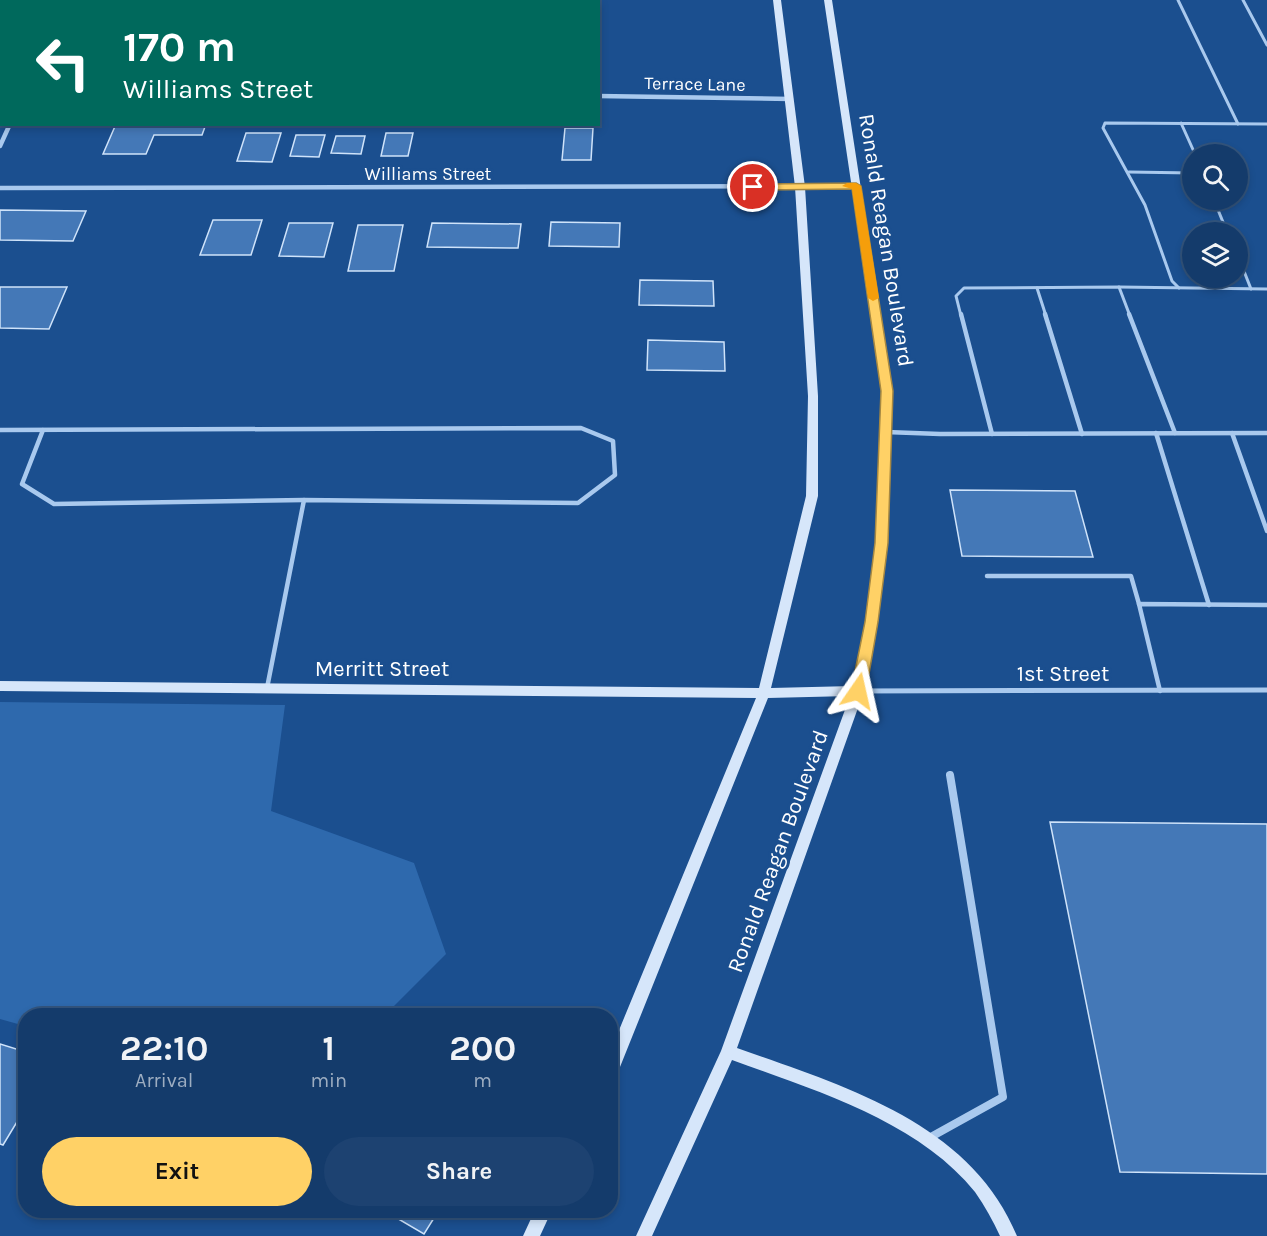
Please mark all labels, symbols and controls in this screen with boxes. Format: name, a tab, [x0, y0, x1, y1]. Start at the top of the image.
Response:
text: 170 m	[123, 22, 236, 72]
icon: left	[24, 24, 102, 102]
street label: Terrace Lane	[644, 72, 746, 96]
text: Williams Street	[123, 73, 313, 105]
street label: Ronald Reagan Boulevard	[853, 112, 919, 369]
map controls	[1182, 144, 1248, 288]
button: search	[1182, 144, 1248, 210]
pin	[727, 161, 778, 212]
street label: Williams Street	[365, 163, 492, 185]
icon: arrive	[736, 170, 769, 203]
button: layers	[1182, 222, 1248, 288]
street label: Merritt Street	[315, 656, 449, 682]
position arrow	[826, 659, 890, 723]
street label: 1st Street	[1017, 661, 1109, 687]
street label: Ronald Reagan Boulevard	[722, 727, 834, 976]
text: 22:10	[120, 1027, 209, 1069]
text: 1	[322, 1027, 335, 1069]
text: 200	[449, 1027, 516, 1069]
text: Arrival	[135, 1069, 193, 1092]
text: min	[310, 1069, 347, 1092]
text: m	[473, 1069, 492, 1092]
button: Exit	[42, 1137, 312, 1206]
button: Share	[324, 1137, 594, 1206]

